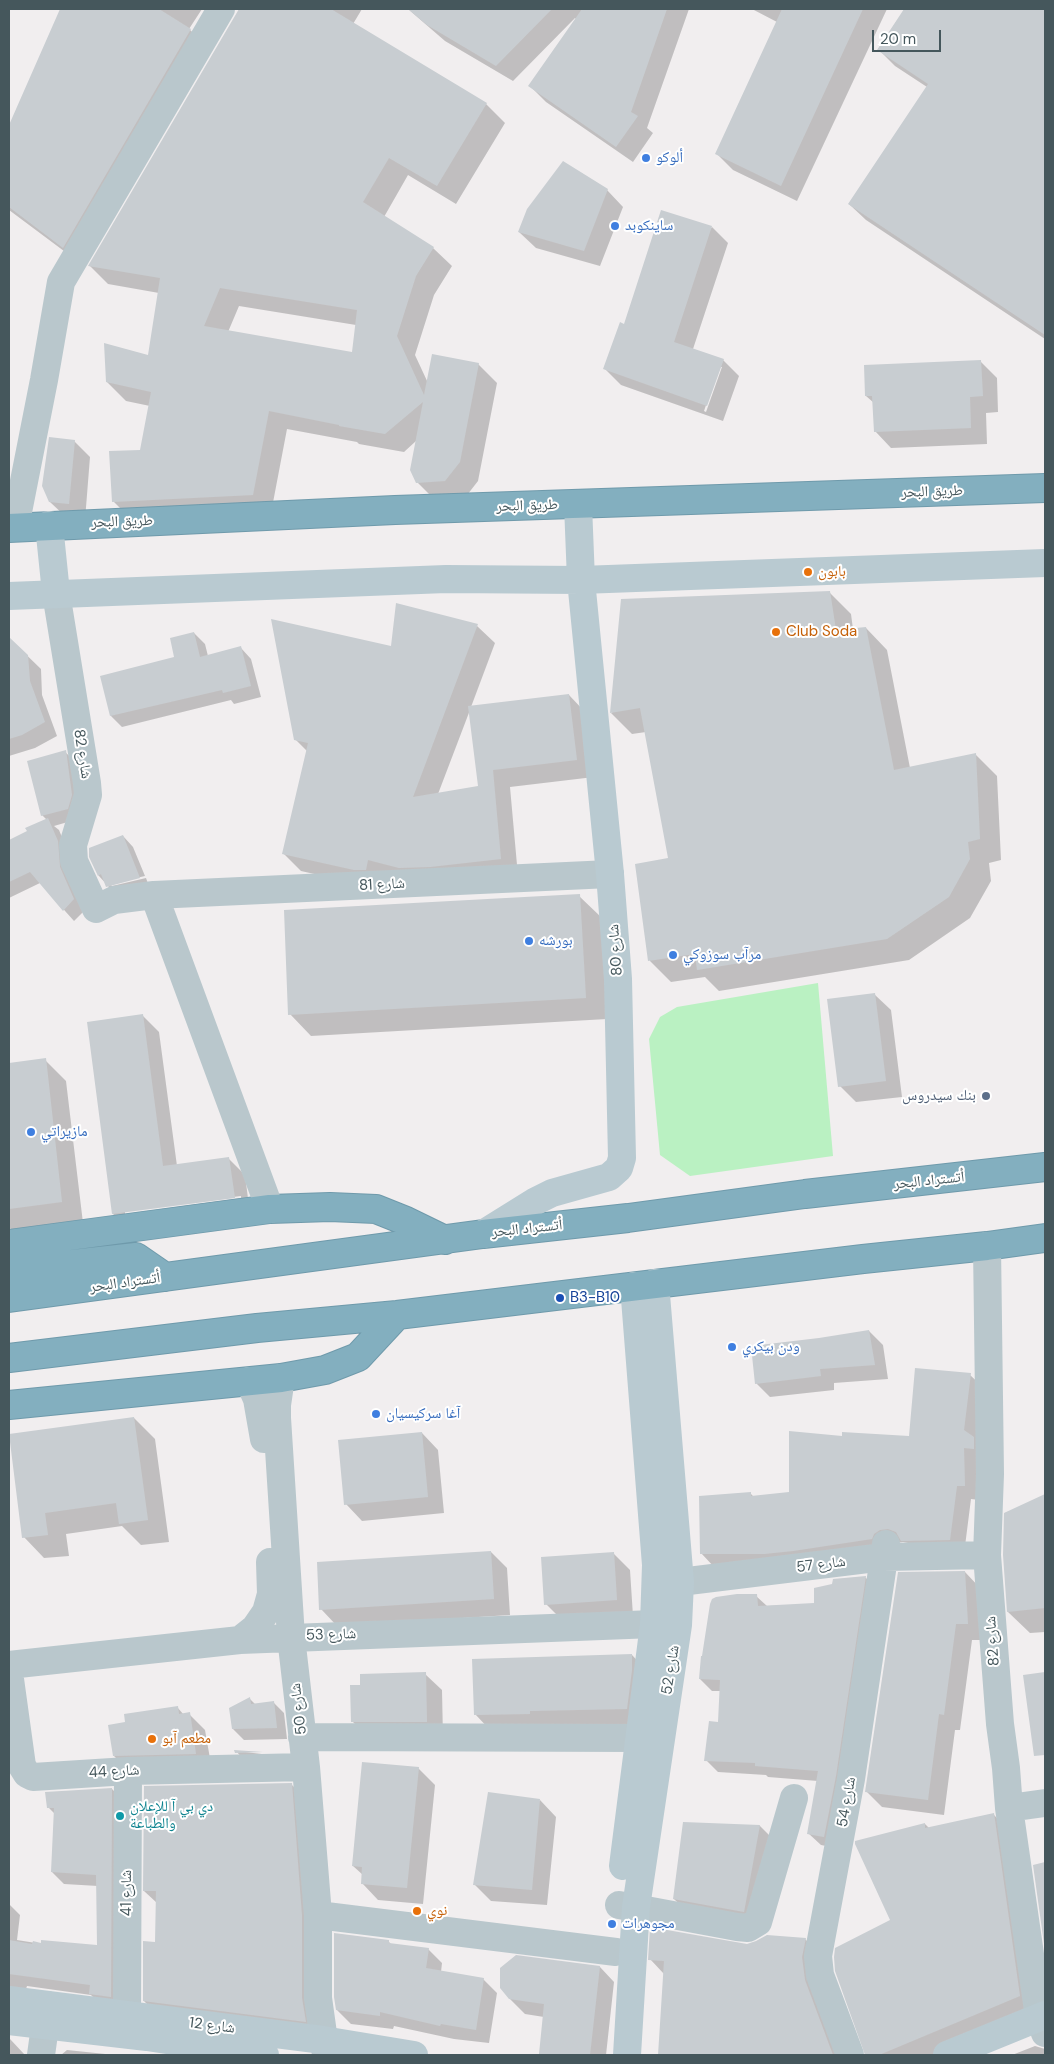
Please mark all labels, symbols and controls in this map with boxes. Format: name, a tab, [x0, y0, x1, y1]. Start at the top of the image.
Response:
scale bar	[874, 20, 943, 52]
text: 20 m	[880, 29, 916, 49]
place label: ألوكو	[656, 149, 683, 167]
marker: ألوكو	[640, 152, 652, 164]
place label: ساينكوبد	[625, 217, 673, 235]
marker: ساينكوبد	[609, 220, 621, 232]
street label: طريق البحر	[901, 482, 963, 502]
street label: طريق البحر	[496, 496, 558, 516]
street label: طريق البحر	[91, 512, 153, 532]
place label: بابون	[818, 563, 846, 581]
marker: بابون	[802, 566, 814, 578]
place label: Club Soda	[786, 623, 857, 641]
marker: Club Soda	[770, 626, 782, 638]
street label: شارع 82	[69, 728, 95, 780]
street label: شارع 81	[359, 875, 405, 895]
street label: شارع 80	[605, 923, 627, 977]
place label: بورشه	[539, 932, 573, 950]
marker: بورشه	[523, 935, 535, 947]
place label: مرآب سوزوكي	[683, 946, 761, 964]
marker: مرآب سوزوكي	[667, 949, 679, 961]
place label: بنك سيدروس	[902, 1087, 976, 1105]
marker: بنك سيدروس	[980, 1090, 992, 1102]
place label: مازيراتي	[41, 1123, 88, 1141]
marker: مازيراتي	[25, 1126, 37, 1138]
street label: أتستراد البحر	[893, 1168, 965, 1194]
street label: أتستراد البحر	[491, 1216, 563, 1242]
street label: أتستراد البحر	[89, 1269, 161, 1297]
place label: B3-B10	[570, 1289, 620, 1307]
marker: B3-B10	[554, 1292, 566, 1304]
place label: ودن بيكري	[742, 1338, 800, 1356]
marker: ودن بيكري	[726, 1341, 738, 1353]
place label: آغا سركيسيان	[386, 1405, 460, 1423]
marker: آغا سركيسيان	[370, 1408, 382, 1420]
street label: شارع 57	[795, 1553, 847, 1577]
street label: شارع 82	[982, 1615, 1004, 1667]
street label: شارع 53	[305, 1625, 357, 1645]
street label: شارع 52	[658, 1644, 684, 1696]
street label: شارع 50	[287, 1682, 311, 1736]
place label: مطعم آبو	[162, 1730, 211, 1748]
marker: مطعم آبو	[146, 1733, 158, 1745]
street label: شارع 44	[88, 1762, 140, 1782]
street label: شارع 54	[834, 1775, 860, 1829]
place label: دي بي آ للإعلان والطباعة	[130, 1798, 213, 1833]
marker: دي بي آ للإعلان والطباعة	[114, 1810, 126, 1822]
street label: شارع 41	[118, 1870, 136, 1916]
place label: نوي	[427, 1902, 447, 1920]
marker: نوي	[411, 1905, 423, 1917]
place label: مجوهرات	[622, 1915, 675, 1933]
marker: مجوهرات	[606, 1918, 618, 1930]
street label: شارع 12	[188, 2014, 236, 2038]

